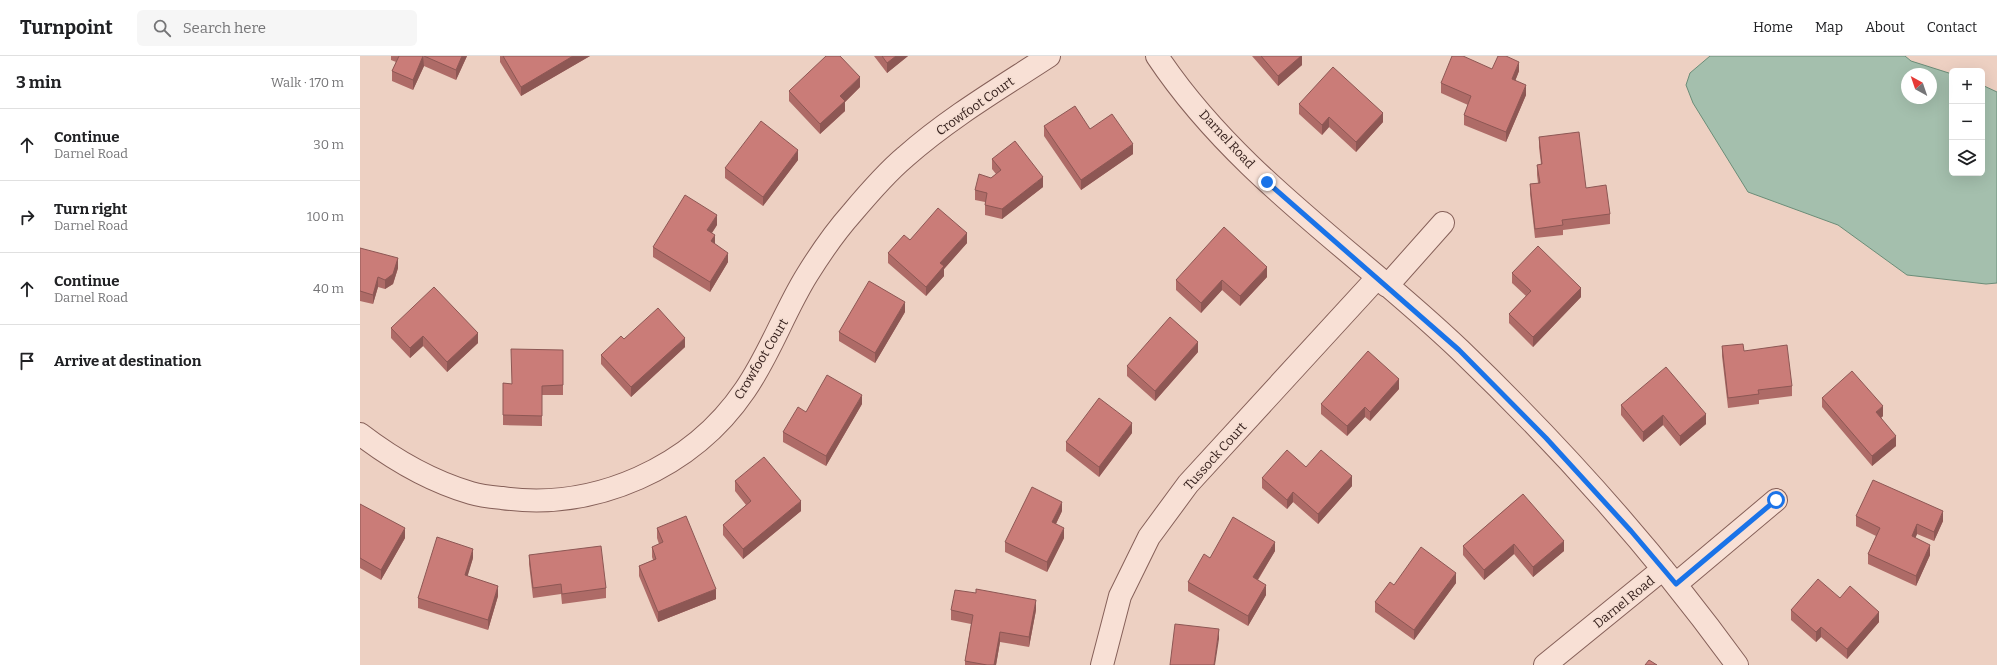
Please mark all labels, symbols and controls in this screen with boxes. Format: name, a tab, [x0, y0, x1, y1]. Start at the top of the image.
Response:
search box	[137, 10, 417, 46]
text: Turnpoint	[20, 16, 113, 39]
icon: search	[151, 17, 173, 39]
text: Search here	[183, 19, 266, 37]
text: Home	[1753, 19, 1793, 36]
text: Map	[1815, 19, 1843, 36]
text: About	[1865, 19, 1905, 36]
text: Contact	[1927, 19, 1977, 36]
north arrow	[1901, 68, 1937, 104]
map controls	[1949, 68, 1985, 176]
button: +	[1949, 68, 1985, 104]
text: 3 min	[16, 72, 61, 93]
street label: Crowfoot Court	[933, 73, 1017, 138]
text: Walk · 170 m	[271, 75, 344, 90]
button: −	[1949, 104, 1985, 140]
street label: Darnel Road	[1196, 107, 1258, 171]
text: Continue	[54, 128, 120, 146]
icon: ahead	[16, 134, 38, 156]
text: 30 m	[313, 137, 344, 152]
button: layers	[1949, 140, 1985, 176]
text: Darnel Road	[54, 146, 128, 161]
route end	[1258, 173, 1276, 191]
text: Turn right	[54, 200, 127, 218]
icon: right	[16, 206, 38, 228]
text: 100 m	[307, 209, 344, 224]
text: Darnel Road	[54, 218, 128, 233]
text: Continue	[54, 272, 120, 290]
icon: ahead	[16, 278, 38, 300]
text: 40 m	[313, 281, 344, 296]
text: Darnel Road	[54, 290, 128, 305]
street label: Crowfoot Court	[731, 316, 791, 402]
icon: arrive	[16, 350, 38, 372]
text: Arrive at destination	[54, 352, 201, 370]
street label: Tussock Court	[1181, 419, 1249, 493]
route start	[1767, 491, 1785, 509]
street label: Darnel Road	[1591, 573, 1658, 631]

